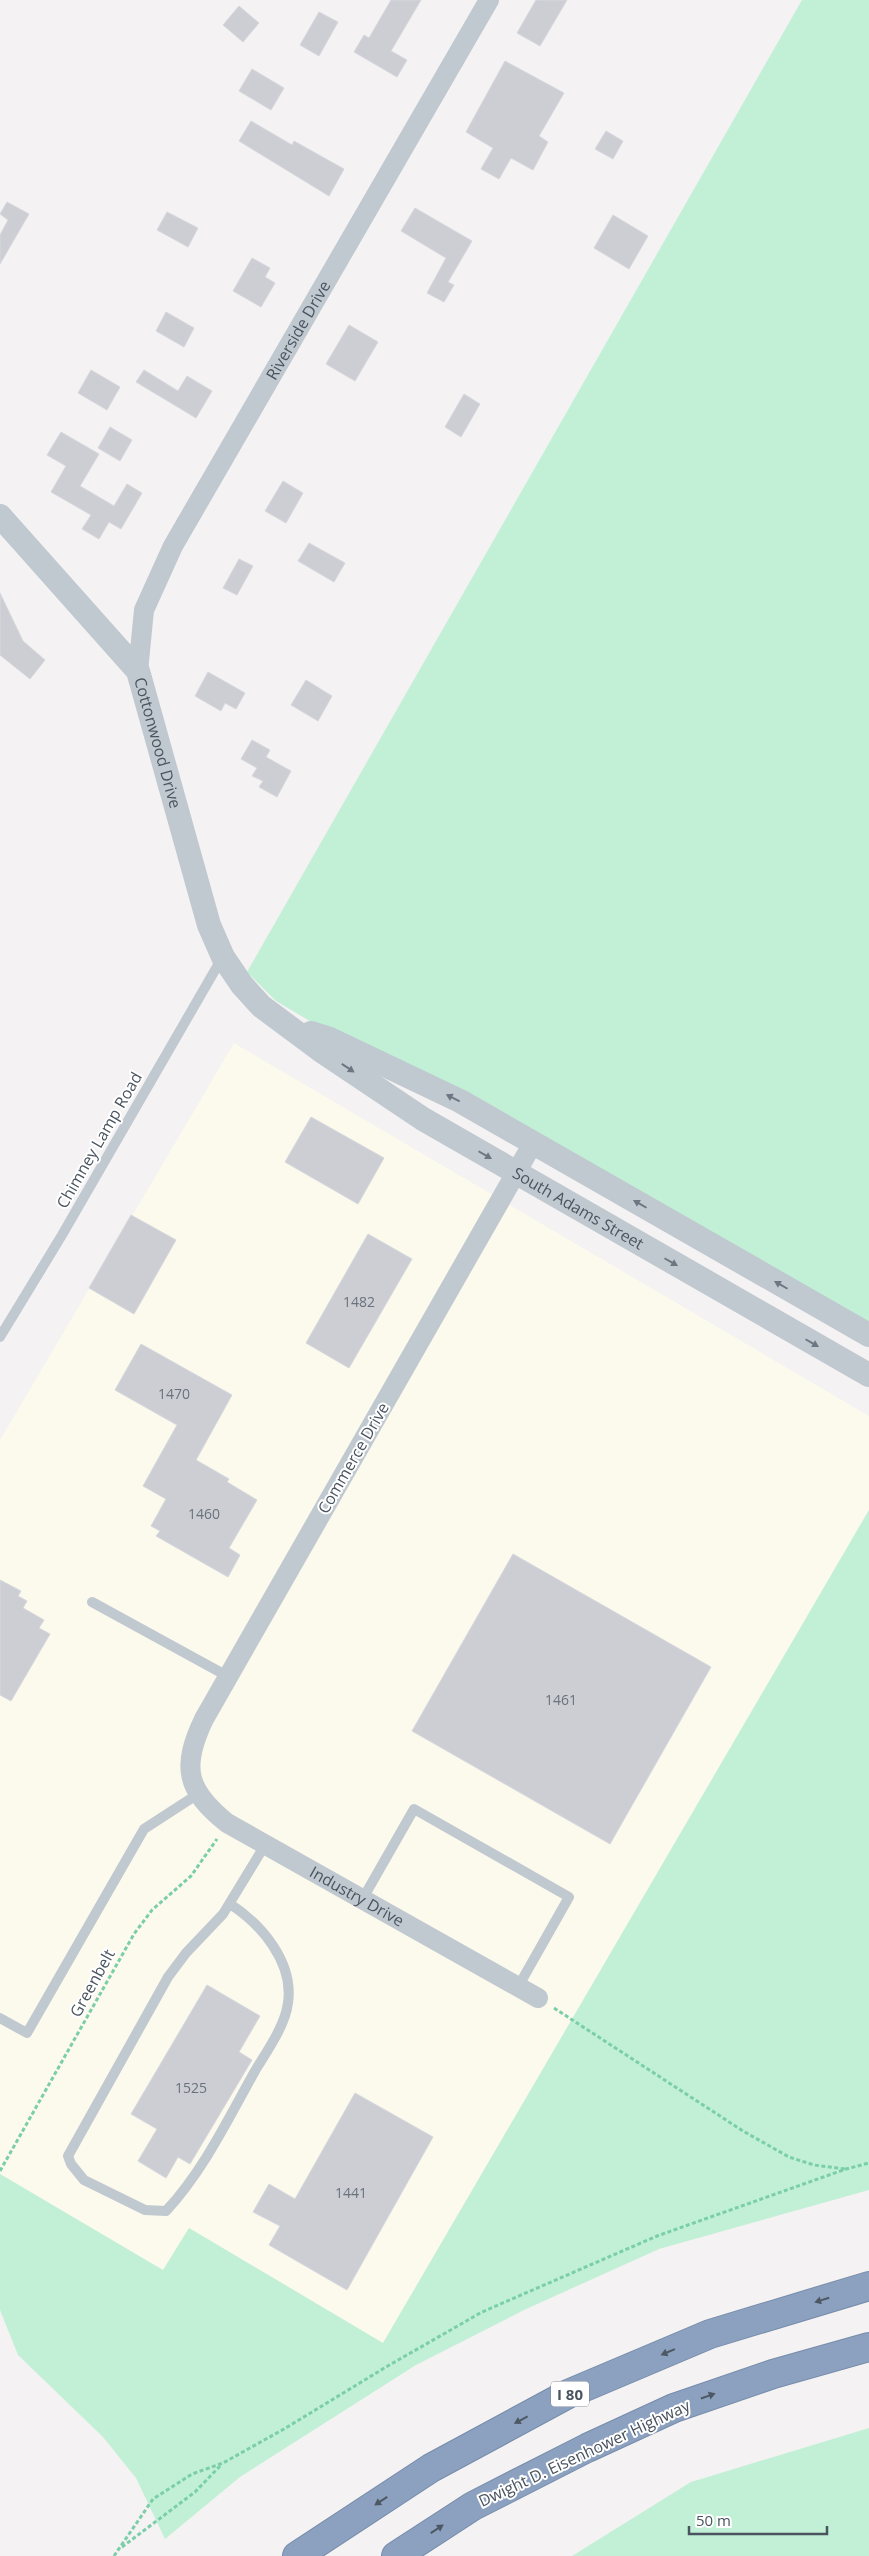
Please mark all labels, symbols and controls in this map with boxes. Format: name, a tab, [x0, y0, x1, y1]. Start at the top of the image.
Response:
street label: Riverside Drive	[261, 276, 335, 384]
street label: Cottonwood Drive	[129, 675, 187, 811]
one-way arrow	[341, 1064, 354, 1073]
street label: Chimney Lamp Road	[51, 1068, 147, 1212]
one-way arrow	[446, 1094, 460, 1102]
one-way arrow	[478, 1151, 491, 1160]
street label: South Adams Street	[509, 1162, 648, 1255]
one-way arrow	[633, 1200, 647, 1208]
one-way arrow	[665, 1258, 678, 1267]
one-way arrow	[775, 1280, 788, 1289]
house number: 1482	[343, 1292, 375, 1311]
one-way arrow	[805, 1339, 820, 1347]
house number: 1470	[158, 1384, 190, 1403]
street label: Commerce Drive	[312, 1398, 394, 1518]
house number: 1460	[188, 1504, 220, 1523]
house number: 1461	[545, 1690, 577, 1709]
street label: Industry Drive	[306, 1861, 408, 1932]
street label: Greenbelt	[64, 1945, 120, 2021]
house number: 1525	[175, 2078, 207, 2097]
house number: 1441	[335, 2183, 367, 2202]
one-way arrow	[815, 2297, 830, 2305]
one-way arrow	[661, 2349, 676, 2356]
road number: I 80	[551, 2382, 589, 2406]
one-way arrow	[701, 2392, 716, 2400]
street label: Dwight D. Eisenhower Highway	[475, 2394, 694, 2512]
one-way arrow	[514, 2416, 528, 2424]
one-way arrow	[374, 2497, 387, 2506]
scale bar	[689, 2504, 826, 2536]
text: 50 m	[696, 2510, 731, 2530]
one-way arrow	[431, 2525, 444, 2534]

